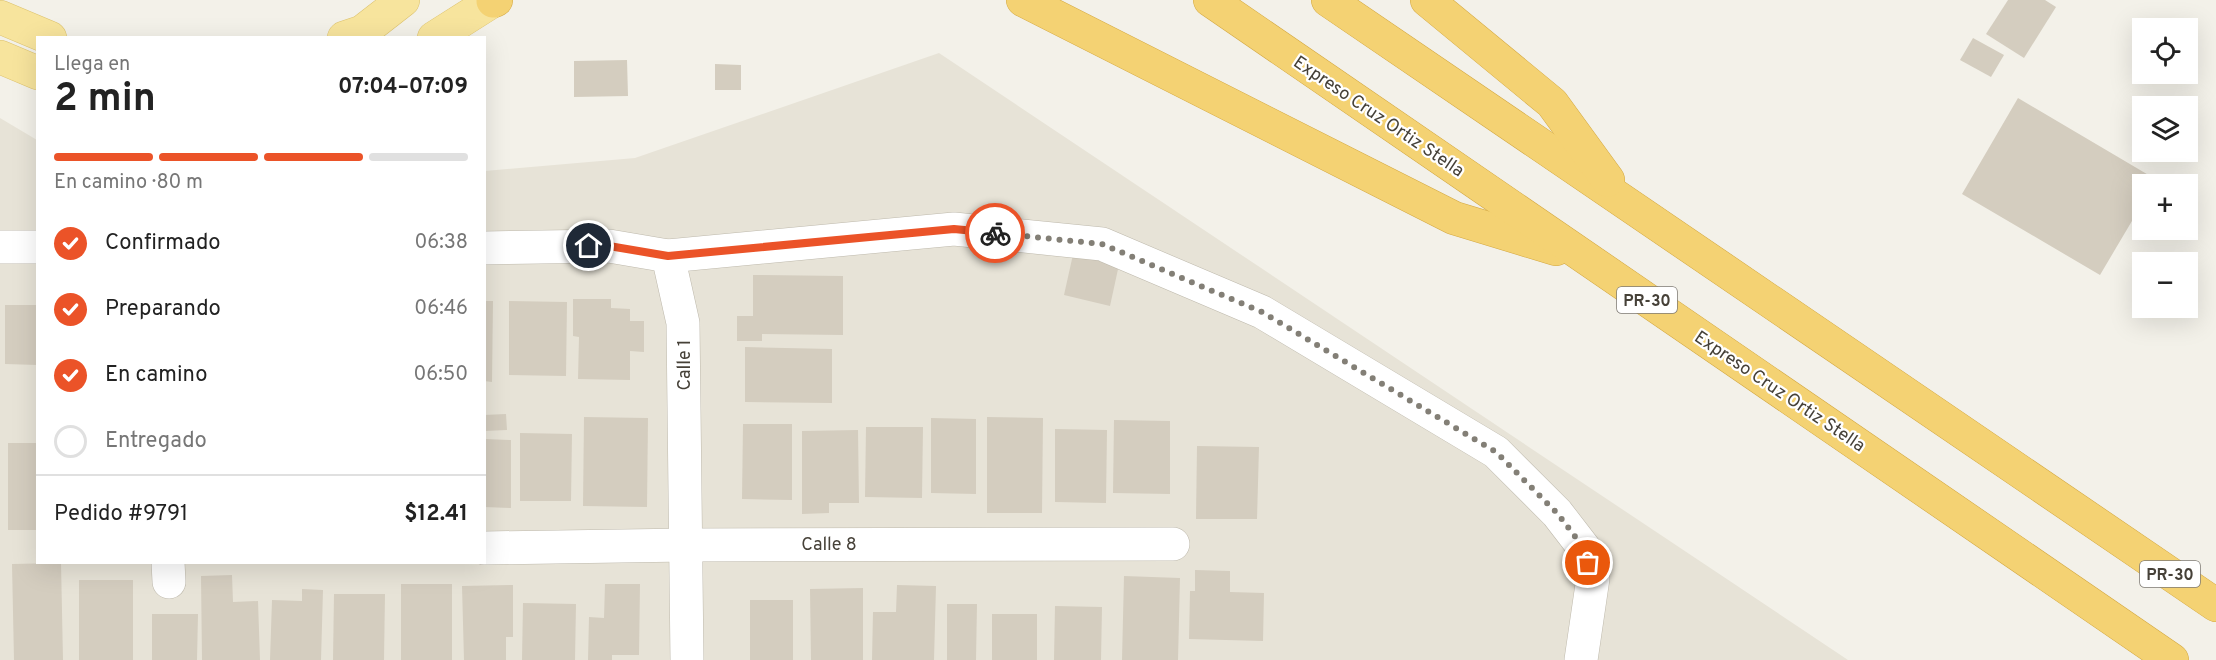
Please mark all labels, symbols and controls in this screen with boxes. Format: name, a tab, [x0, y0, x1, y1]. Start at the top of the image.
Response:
map controls	[2132, 18, 2198, 318]
button: locate	[2132, 18, 2198, 84]
street label: Expreso Cruz Ortiz Stella	[1288, 51, 1468, 183]
text: Llega en	[54, 52, 130, 78]
text: 07:04–07:09	[338, 74, 468, 101]
text: 2 min	[54, 76, 156, 125]
button: layers	[2132, 96, 2198, 162]
text: En camino · 80 m	[54, 170, 203, 196]
button: +	[2132, 174, 2198, 240]
courier	[965, 203, 1025, 263]
icon: bike	[979, 217, 1012, 250]
pin	[563, 220, 614, 271]
icon: check	[54, 227, 87, 260]
icon: home	[572, 229, 605, 262]
text: Confirmado	[105, 230, 221, 257]
text: 06:38	[414, 230, 468, 256]
button: −	[2132, 252, 2198, 318]
road number: PR-30	[1617, 287, 1677, 313]
icon: check	[54, 293, 87, 326]
text: Preparando	[105, 296, 221, 323]
text: 06:46	[414, 296, 468, 322]
street label: Expreso Cruz Ortiz Stella	[1689, 326, 1869, 458]
street label: Calle 1	[674, 339, 697, 391]
icon: check	[54, 359, 87, 392]
text: En camino	[105, 362, 207, 389]
text: 06:50	[414, 362, 468, 388]
text: Entregado	[105, 428, 207, 455]
text: Pedido #9791	[54, 501, 188, 528]
text: $12.41	[404, 501, 468, 528]
street label: Calle 8	[801, 534, 857, 557]
pin	[1562, 537, 1613, 588]
icon: bag	[1571, 546, 1604, 579]
road number: PR-30	[2140, 561, 2200, 587]

